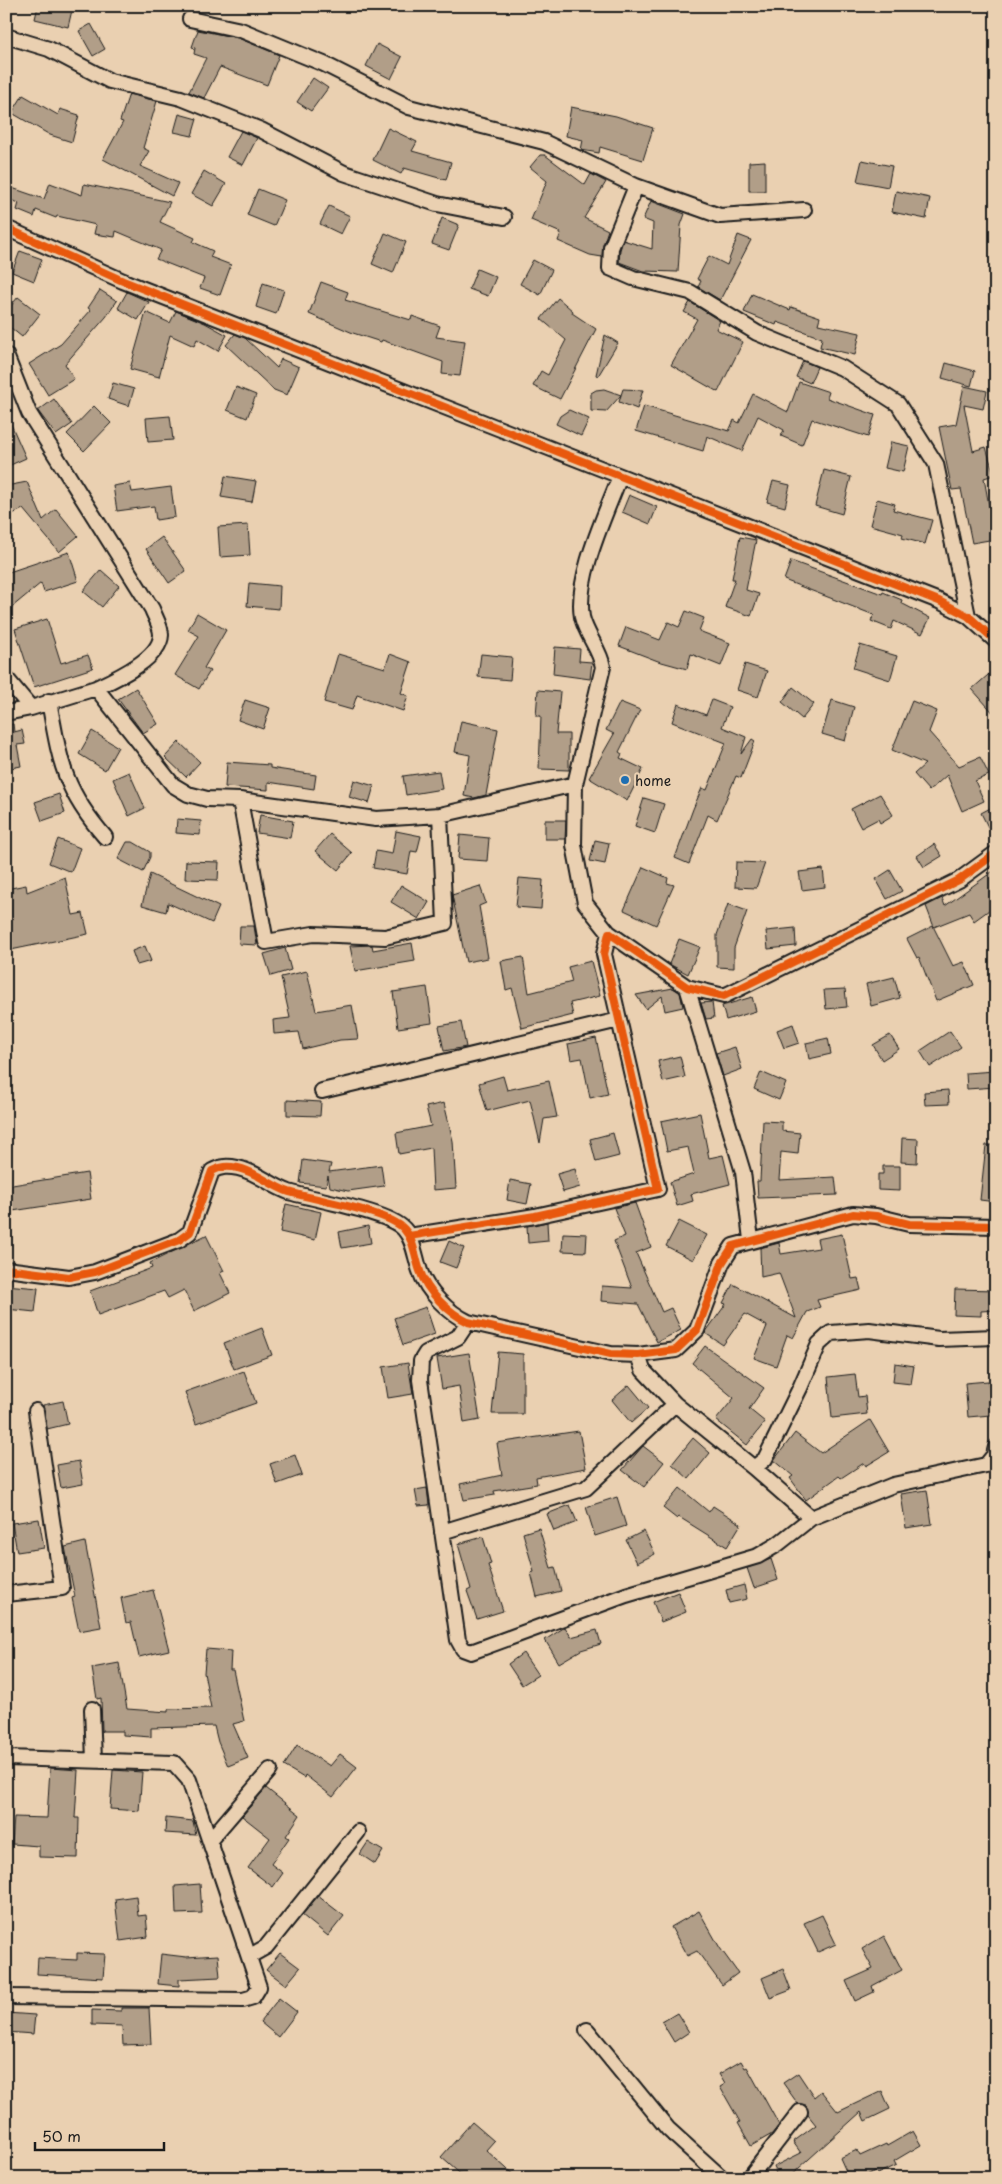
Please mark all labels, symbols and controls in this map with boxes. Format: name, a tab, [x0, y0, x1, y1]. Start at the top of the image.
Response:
place label: home	[635, 770, 671, 791]
marker: home	[619, 774, 631, 786]
scale bar	[35, 2119, 164, 2151]
text: 50 m	[42, 2124, 81, 2147]

